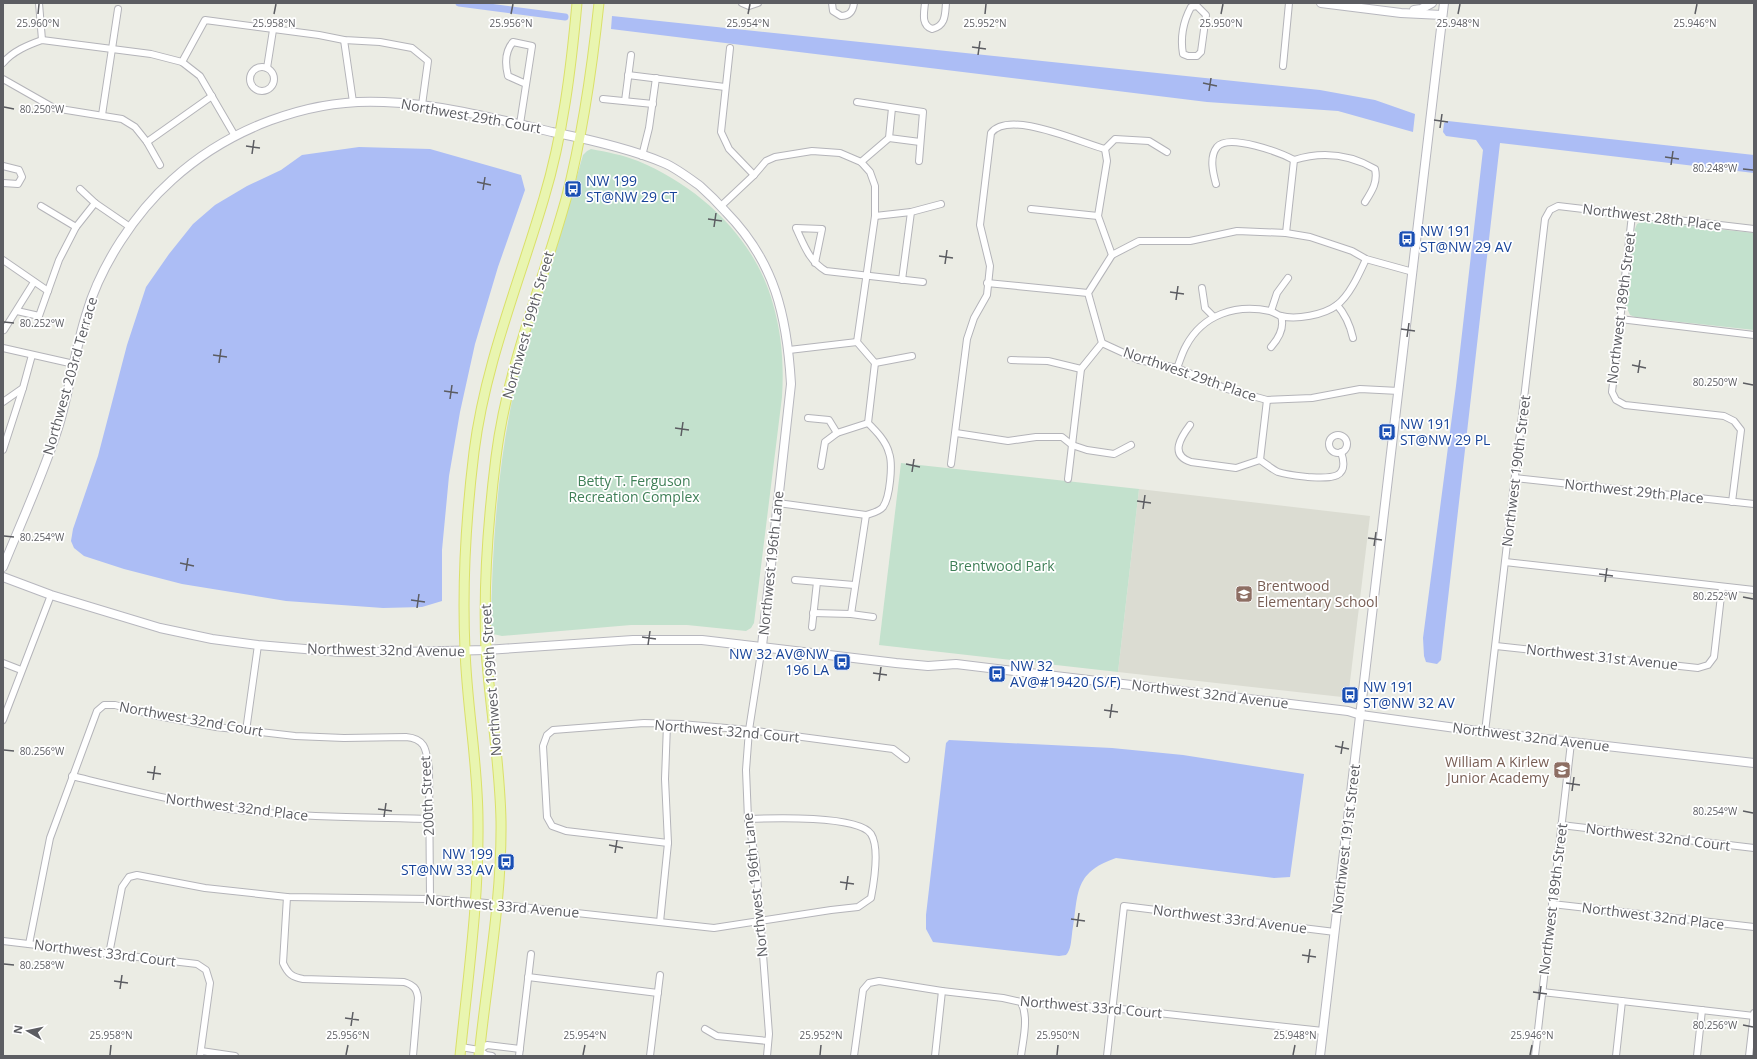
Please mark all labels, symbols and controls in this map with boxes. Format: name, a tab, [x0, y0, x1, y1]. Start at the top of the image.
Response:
text: 25.960°N	[16, 16, 60, 30]
text: 25.958°N	[252, 16, 296, 30]
text: 25.956°N	[489, 16, 533, 30]
text: 25.954°N	[726, 16, 770, 30]
text: 25.952°N	[963, 16, 1007, 30]
text: 25.950°N	[1199, 16, 1243, 30]
text: 25.948°N	[1436, 16, 1480, 30]
text: 25.946°N	[1673, 16, 1717, 30]
street label: Northwest 29th Court	[400, 94, 543, 137]
text: 80.250°W	[20, 102, 65, 116]
text: 80.248°W	[1693, 161, 1738, 175]
place label: NW 199 ST@NW 29 CT	[586, 171, 678, 206]
bus stop icon: NW 199 ST@NW 29 CT	[563, 179, 583, 199]
street label: Northwest 28th Place	[1582, 199, 1723, 234]
place label: NW 191 ST@NW 29 AV	[1420, 221, 1513, 256]
bus stop icon: NW 191 ST@NW 29 AV	[1397, 229, 1417, 249]
street label: Northwest 189th Street	[1602, 231, 1639, 385]
street label: Northwest 199th Street	[497, 249, 558, 401]
street label: Northwest 203rd Terrace	[38, 294, 101, 457]
text: 80.252°W	[20, 316, 65, 330]
street label: Northwest 29th Place	[1121, 342, 1259, 405]
text: 80.250°W	[1693, 375, 1738, 389]
street label: Northwest 190th Street	[1497, 394, 1534, 548]
place label: NW 191 ST@NW 29 PL	[1400, 414, 1490, 449]
bus stop icon: NW 191 ST@NW 29 PL	[1377, 422, 1397, 442]
park label: Betty T. Ferguson Recreation Complex	[568, 471, 700, 506]
street label: Northwest 29th Place	[1564, 474, 1705, 507]
street label: Northwest 196th Lane	[753, 490, 788, 636]
text: 80.254°W	[20, 530, 65, 544]
park label: Brentwood Park	[949, 556, 1055, 575]
place label: Brentwood Elementary School	[1257, 576, 1378, 611]
school or university icon: Brentwood Elementary School	[1234, 584, 1254, 604]
text: 80.252°W	[1693, 589, 1738, 603]
street label: Northwest 199th Street	[476, 603, 505, 757]
street label: Northwest 32nd Avenue	[307, 639, 465, 660]
street label: Northwest 31st Avenue	[1525, 639, 1679, 674]
place label: NW 32 AV@NW 196 LA	[729, 644, 829, 679]
bus stop icon: NW 32 AV@NW 196 LA	[832, 652, 852, 672]
place label: NW 32 AV@#19420 (S/F)	[1010, 656, 1121, 691]
bus stop icon: NW 32 AV@#19420 (S/F)	[987, 664, 1007, 684]
street label: Northwest 32nd Avenue	[1131, 674, 1290, 713]
place label: NW 191 ST@NW 32 AV	[1363, 677, 1456, 712]
bus stop icon: NW 191 ST@NW 32 AV	[1340, 685, 1360, 705]
street label: Northwest 32nd Court	[118, 697, 264, 741]
street label: Northwest 32nd Court	[654, 715, 800, 746]
street label: Northwest 32nd Avenue	[1452, 717, 1611, 756]
text: 80.256°W	[20, 744, 65, 758]
place label: William A Kirlew Junior Academy	[1445, 752, 1550, 787]
street label: 200th Street	[415, 755, 438, 837]
school or university icon: William A Kirlew Junior Academy	[1552, 760, 1572, 780]
street label: Northwest 191st Street	[1327, 763, 1364, 915]
street label: Northwest 32nd Place	[165, 788, 310, 825]
text: 80.254°W	[1693, 804, 1738, 818]
street label: Northwest 196th Lane	[737, 812, 772, 958]
street label: Northwest 32nd Court	[1585, 818, 1731, 855]
street label: Northwest 189th Street	[1534, 822, 1571, 976]
place label: NW 199 ST@NW 33 AV	[401, 844, 494, 879]
bus stop icon: NW 199 ST@NW 33 AV	[496, 852, 516, 872]
street label: Northwest 33rd Avenue	[424, 889, 580, 922]
street label: Northwest 32nd Place	[1581, 897, 1726, 934]
street label: Northwest 33rd Avenue	[1152, 900, 1308, 937]
street label: Northwest 33rd Court	[33, 934, 177, 971]
text: 80.258°W	[20, 958, 65, 972]
street label: Northwest 33rd Court	[1019, 991, 1163, 1022]
north arrow	[8, 1011, 48, 1051]
text: 80.256°W	[1693, 1018, 1738, 1032]
text: N	[10, 1024, 26, 1035]
text: 25.958°N	[89, 1028, 133, 1042]
text: 25.956°N	[326, 1028, 370, 1042]
text: 25.954°N	[563, 1028, 607, 1042]
text: 25.952°N	[799, 1028, 843, 1042]
text: 25.950°N	[1036, 1028, 1080, 1042]
text: 25.948°N	[1273, 1028, 1317, 1042]
text: 25.946°N	[1510, 1028, 1554, 1042]

